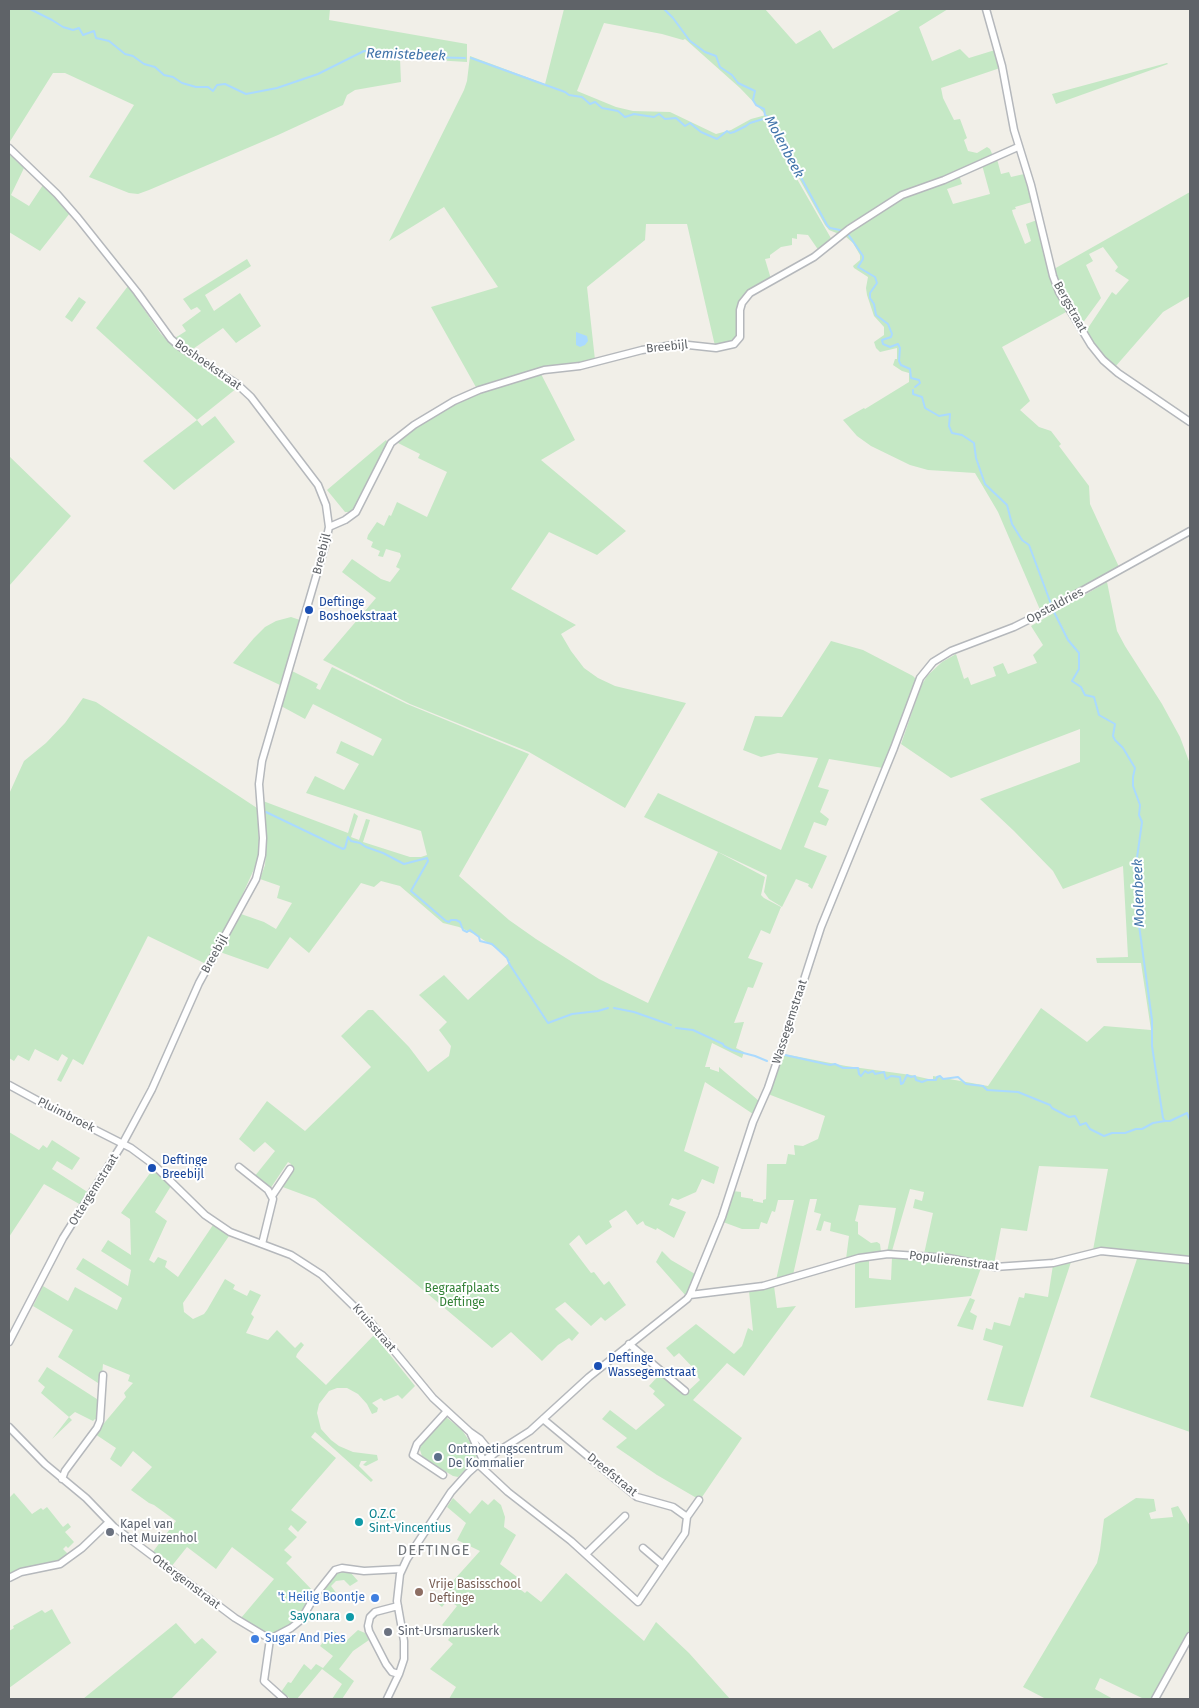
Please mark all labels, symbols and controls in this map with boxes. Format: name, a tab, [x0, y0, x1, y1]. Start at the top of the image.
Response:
water label: Remistebeek	[366, 45, 446, 65]
water label: Molenbeek	[761, 113, 807, 181]
street label: Bergstraat	[1050, 279, 1090, 335]
street label: Boshoekstraat	[172, 337, 244, 393]
street label: Breebijl	[645, 338, 689, 356]
street label: Breebijl	[310, 532, 334, 576]
street label: Opstaldries	[1024, 585, 1086, 627]
place label: Deftinge Boshoekstraat	[319, 596, 397, 624]
marker: Deftinge Boshoekstraat	[303, 604, 315, 616]
water label: Molenbeek	[1129, 859, 1149, 927]
street label: Breebijl	[199, 932, 231, 976]
street label: Wassegemstraat	[770, 978, 810, 1066]
street label: Pluimbroek	[35, 1094, 97, 1136]
street label: Ottergemstraat	[66, 1151, 122, 1229]
place label: Deftinge Breebijl	[162, 1154, 208, 1182]
marker: Deftinge Breebijl	[146, 1162, 158, 1174]
street label: Populierenstraat	[908, 1248, 1000, 1274]
park label: Begraafplaats Deftinge	[425, 1282, 499, 1310]
street label: Kruisstraat	[349, 1301, 399, 1355]
place label: Deftinge Wassegemstraat	[608, 1352, 696, 1380]
marker: Deftinge Wassegemstraat	[592, 1360, 604, 1372]
place label: Ontmoetingscentrum De Kommalier	[448, 1443, 563, 1471]
street label: Dreefstraat	[584, 1450, 640, 1500]
marker: Ontmoetingscentrum De Kommalier	[432, 1451, 444, 1463]
place label: O.Z.C Sint-Vincentius	[369, 1508, 451, 1536]
marker: O.Z.C Sint-Vincentius	[353, 1516, 365, 1528]
place label: Kapel van het Muizenhol	[120, 1518, 197, 1546]
marker: Kapel van het Muizenhol	[104, 1526, 116, 1538]
district label: DEFTINGE	[397, 1542, 471, 1560]
street label: Ottergemstraat	[149, 1552, 223, 1612]
place label: Vrije Basisschool Deftinge	[429, 1578, 521, 1606]
marker: Vrije Basisschool Deftinge	[413, 1586, 425, 1598]
place label: 't Heilig Boontje	[278, 1591, 365, 1605]
marker: 't Heilig Boontje	[369, 1592, 381, 1604]
place label: Sayonara	[290, 1610, 340, 1624]
marker: Sayonara	[344, 1611, 356, 1623]
place label: Sint-Ursmaruskerk	[398, 1625, 499, 1639]
marker: Sint-Ursmaruskerk	[382, 1626, 394, 1638]
place label: Sugar And Pies	[265, 1632, 346, 1646]
marker: Sugar And Pies	[249, 1633, 261, 1645]

